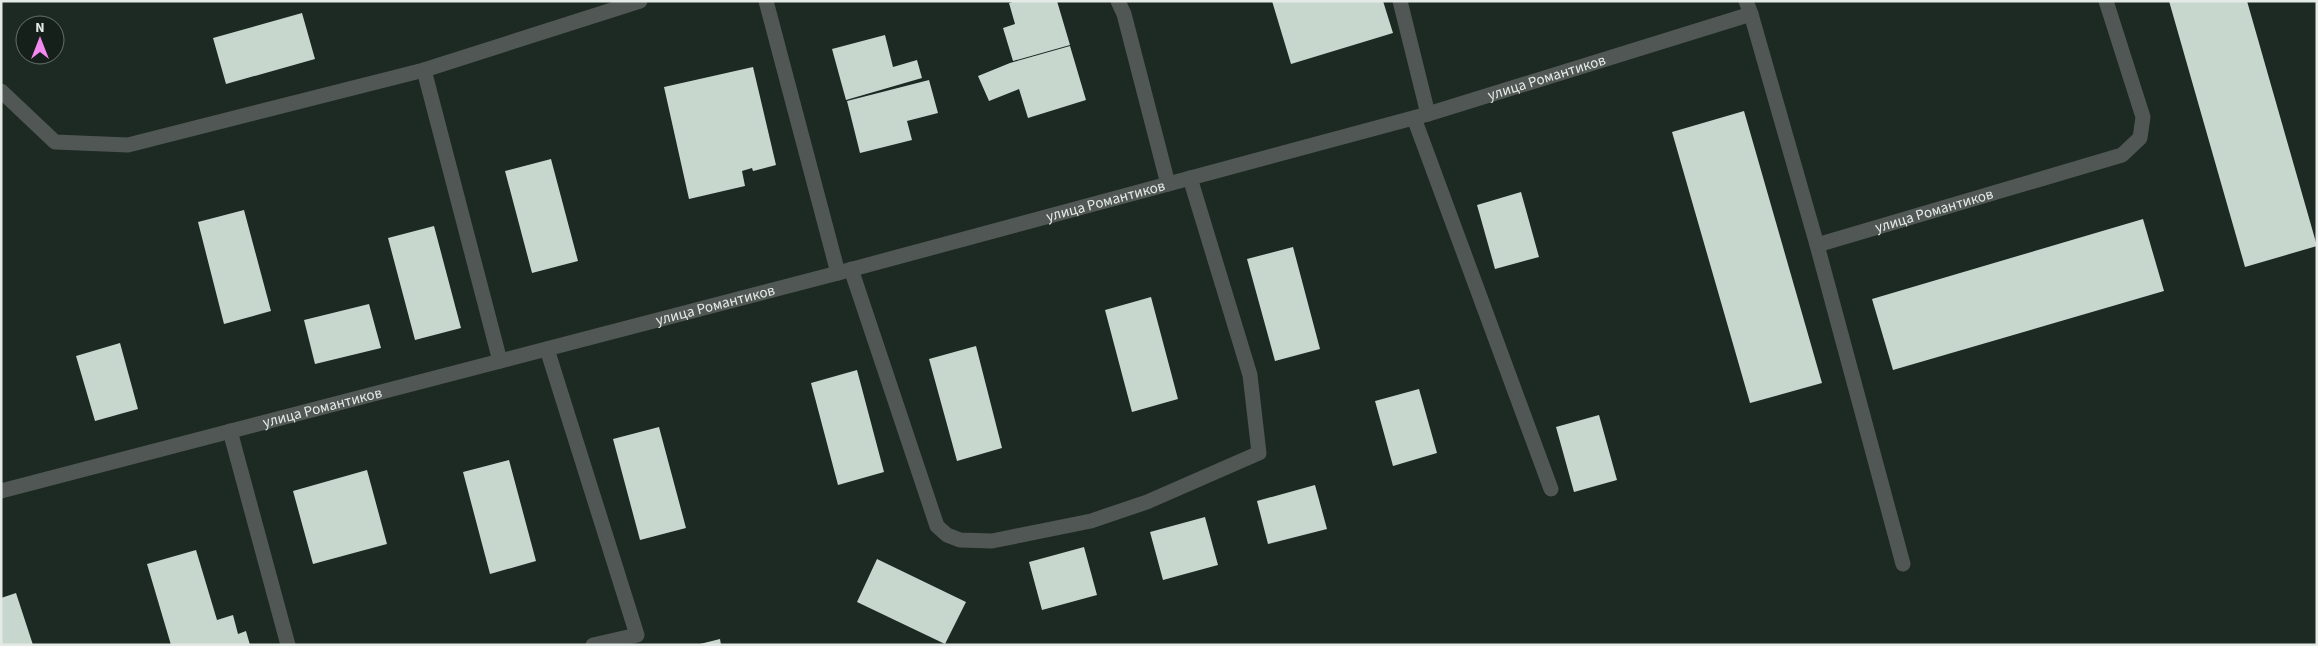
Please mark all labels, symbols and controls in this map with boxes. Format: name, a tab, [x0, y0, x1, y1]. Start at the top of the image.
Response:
north arrow	[15, 15, 65, 65]
text: N	[35, 18, 45, 38]
street label: улица Романтиков	[1485, 50, 1609, 106]
street label: улица Романтиков	[1044, 175, 1168, 227]
street label: улица Романтиков	[1872, 183, 1996, 238]
street label: улица Романтиков	[653, 280, 778, 331]
street label: улица Романтиков	[260, 382, 385, 433]

